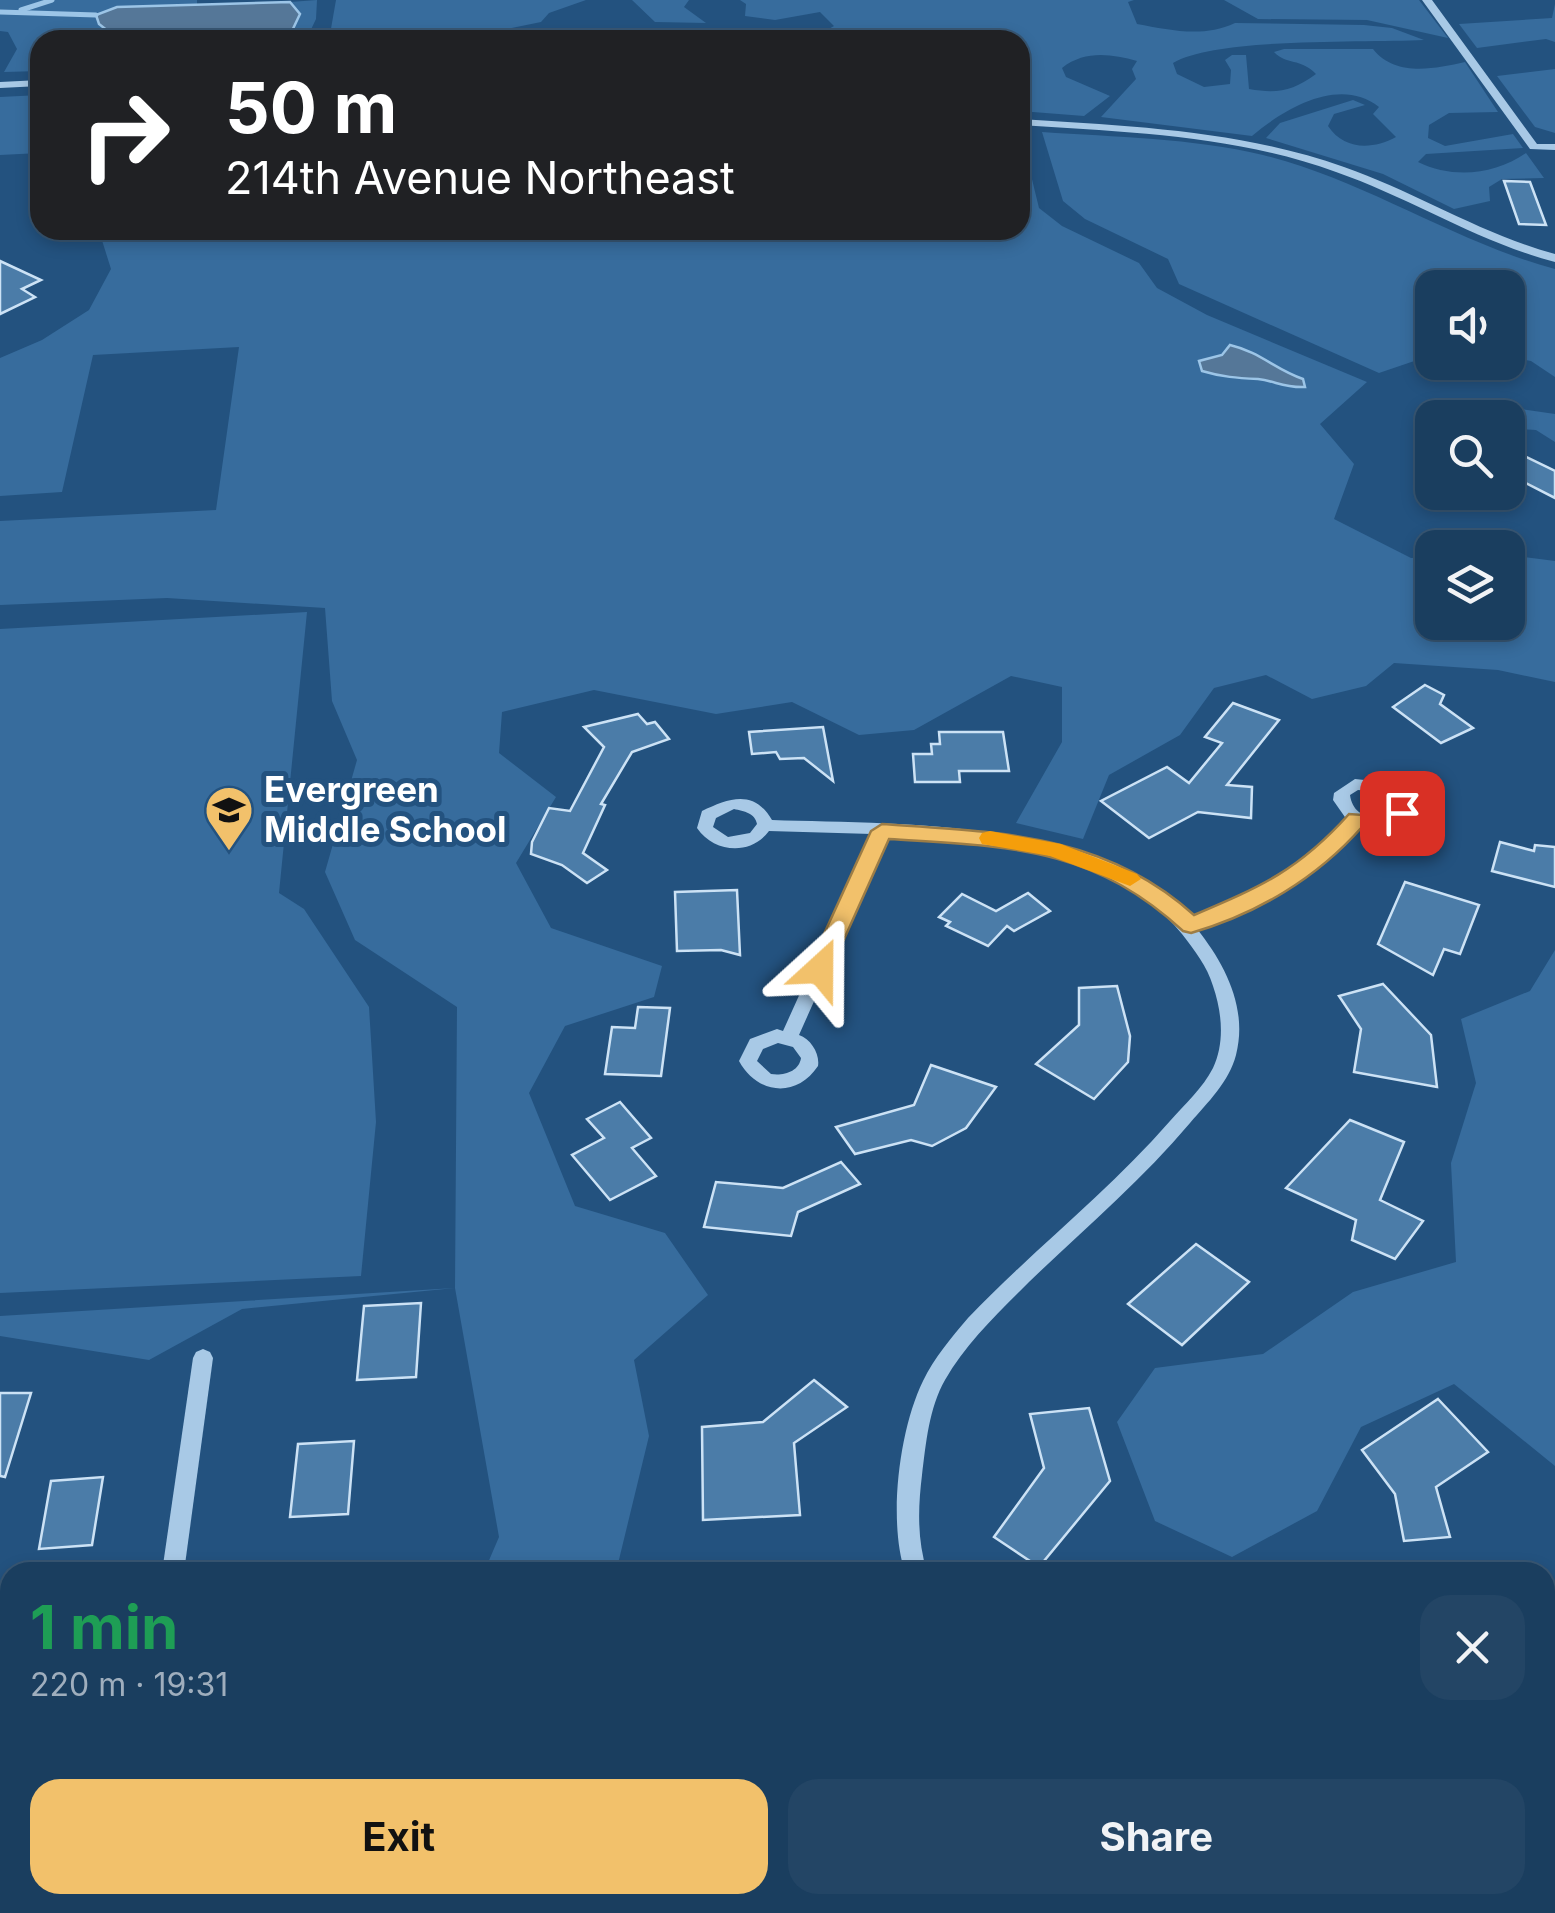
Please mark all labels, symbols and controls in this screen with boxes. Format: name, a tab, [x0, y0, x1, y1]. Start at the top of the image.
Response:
text: 50 m	[225, 65, 397, 150]
icon: right	[60, 70, 190, 200]
text: 214th Avenue Northeast	[225, 150, 735, 205]
map controls	[1415, 270, 1525, 640]
button: sound	[1415, 270, 1525, 380]
button: search	[1415, 400, 1525, 510]
button: layers	[1415, 530, 1525, 640]
place label: Evergreen Middle School	[264, 768, 507, 850]
pin	[1360, 771, 1445, 856]
school or university icon: Evergreen Middle School	[203, 784, 255, 852]
icon: arrive	[1375, 786, 1430, 841]
position arrow	[768, 917, 872, 1021]
text: 1 min	[30, 1591, 178, 1663]
button: close	[1420, 1595, 1525, 1700]
text: 220 m · 19:31	[30, 1665, 228, 1704]
button: Exit	[30, 1779, 768, 1894]
button: Share	[788, 1779, 1525, 1894]

